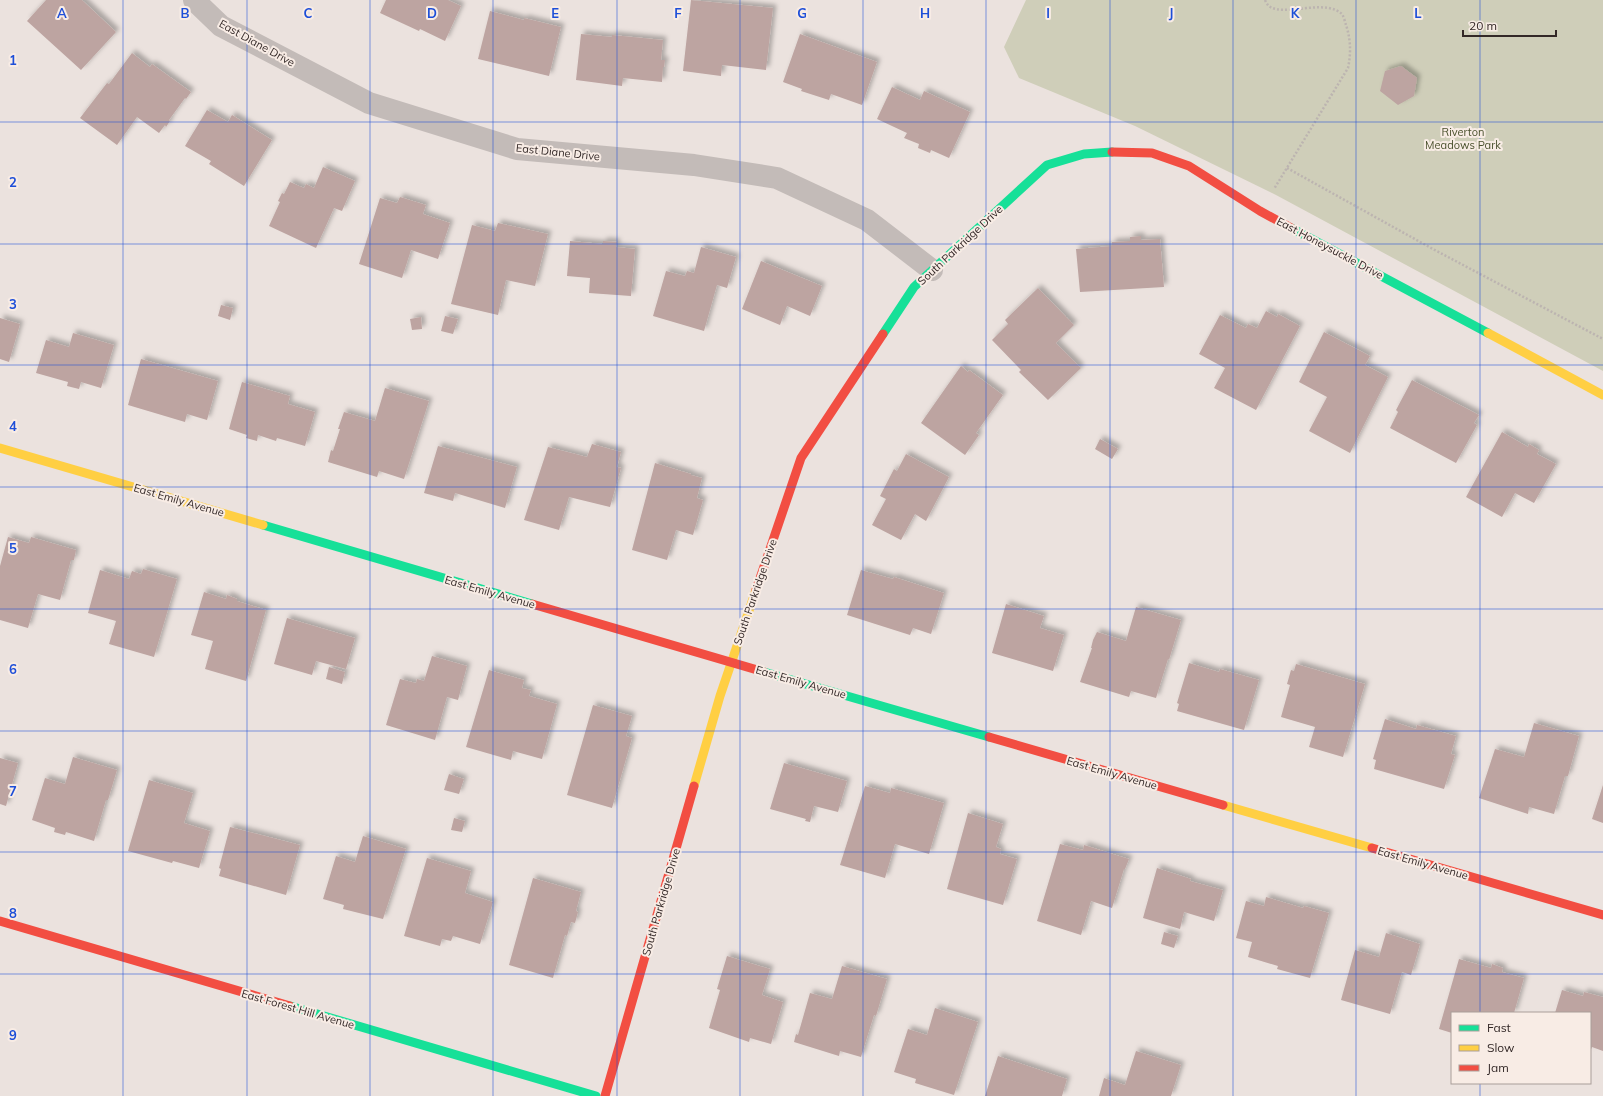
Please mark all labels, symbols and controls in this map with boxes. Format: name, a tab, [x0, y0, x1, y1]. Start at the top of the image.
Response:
text: A	[57, 5, 67, 21]
text: B	[181, 5, 190, 21]
text: C	[304, 5, 313, 21]
text: D	[427, 5, 437, 21]
text: E	[551, 5, 559, 21]
text: F	[674, 5, 682, 21]
text: G	[797, 5, 807, 21]
text: H	[920, 5, 930, 21]
text: I	[1046, 5, 1050, 21]
text: J	[1169, 5, 1173, 21]
text: K	[1291, 5, 1301, 21]
text: L	[1414, 5, 1422, 21]
scale bar	[1463, 12, 1556, 38]
street label: East Diane Drive	[217, 16, 297, 70]
text: 20 m	[1469, 18, 1497, 33]
text: 1	[9, 52, 17, 68]
park label: Riverton Meadows Park	[1425, 125, 1501, 152]
street label: East Diane Drive	[515, 141, 601, 163]
text: 2	[9, 174, 17, 190]
street label: South Parkridge Drive	[915, 202, 1005, 288]
street label: East Honeysuckle Drive	[1274, 214, 1386, 282]
text: 3	[9, 296, 17, 312]
text: 4	[9, 418, 17, 434]
street label: East Emily Avenue	[132, 480, 226, 520]
street label: South Parkridge Drive	[730, 537, 780, 647]
text: 5	[9, 540, 17, 556]
street label: East Emily Avenue	[443, 572, 537, 612]
text: 6	[9, 661, 17, 677]
street label: East Emily Avenue	[754, 662, 848, 702]
street label: East Emily Avenue	[1065, 753, 1159, 793]
text: 7	[9, 783, 17, 799]
street label: East Emily Avenue	[1376, 843, 1470, 883]
street label: South Parkridge Drive	[639, 847, 683, 957]
text: 8	[9, 905, 17, 921]
street label: East Forest Hill Avenue	[240, 986, 356, 1032]
legend	[1451, 1012, 1591, 1084]
text: Fast	[1487, 1020, 1511, 1035]
text: 9	[9, 1027, 17, 1043]
text: Slow	[1487, 1040, 1515, 1055]
text: Jam	[1487, 1060, 1509, 1075]

